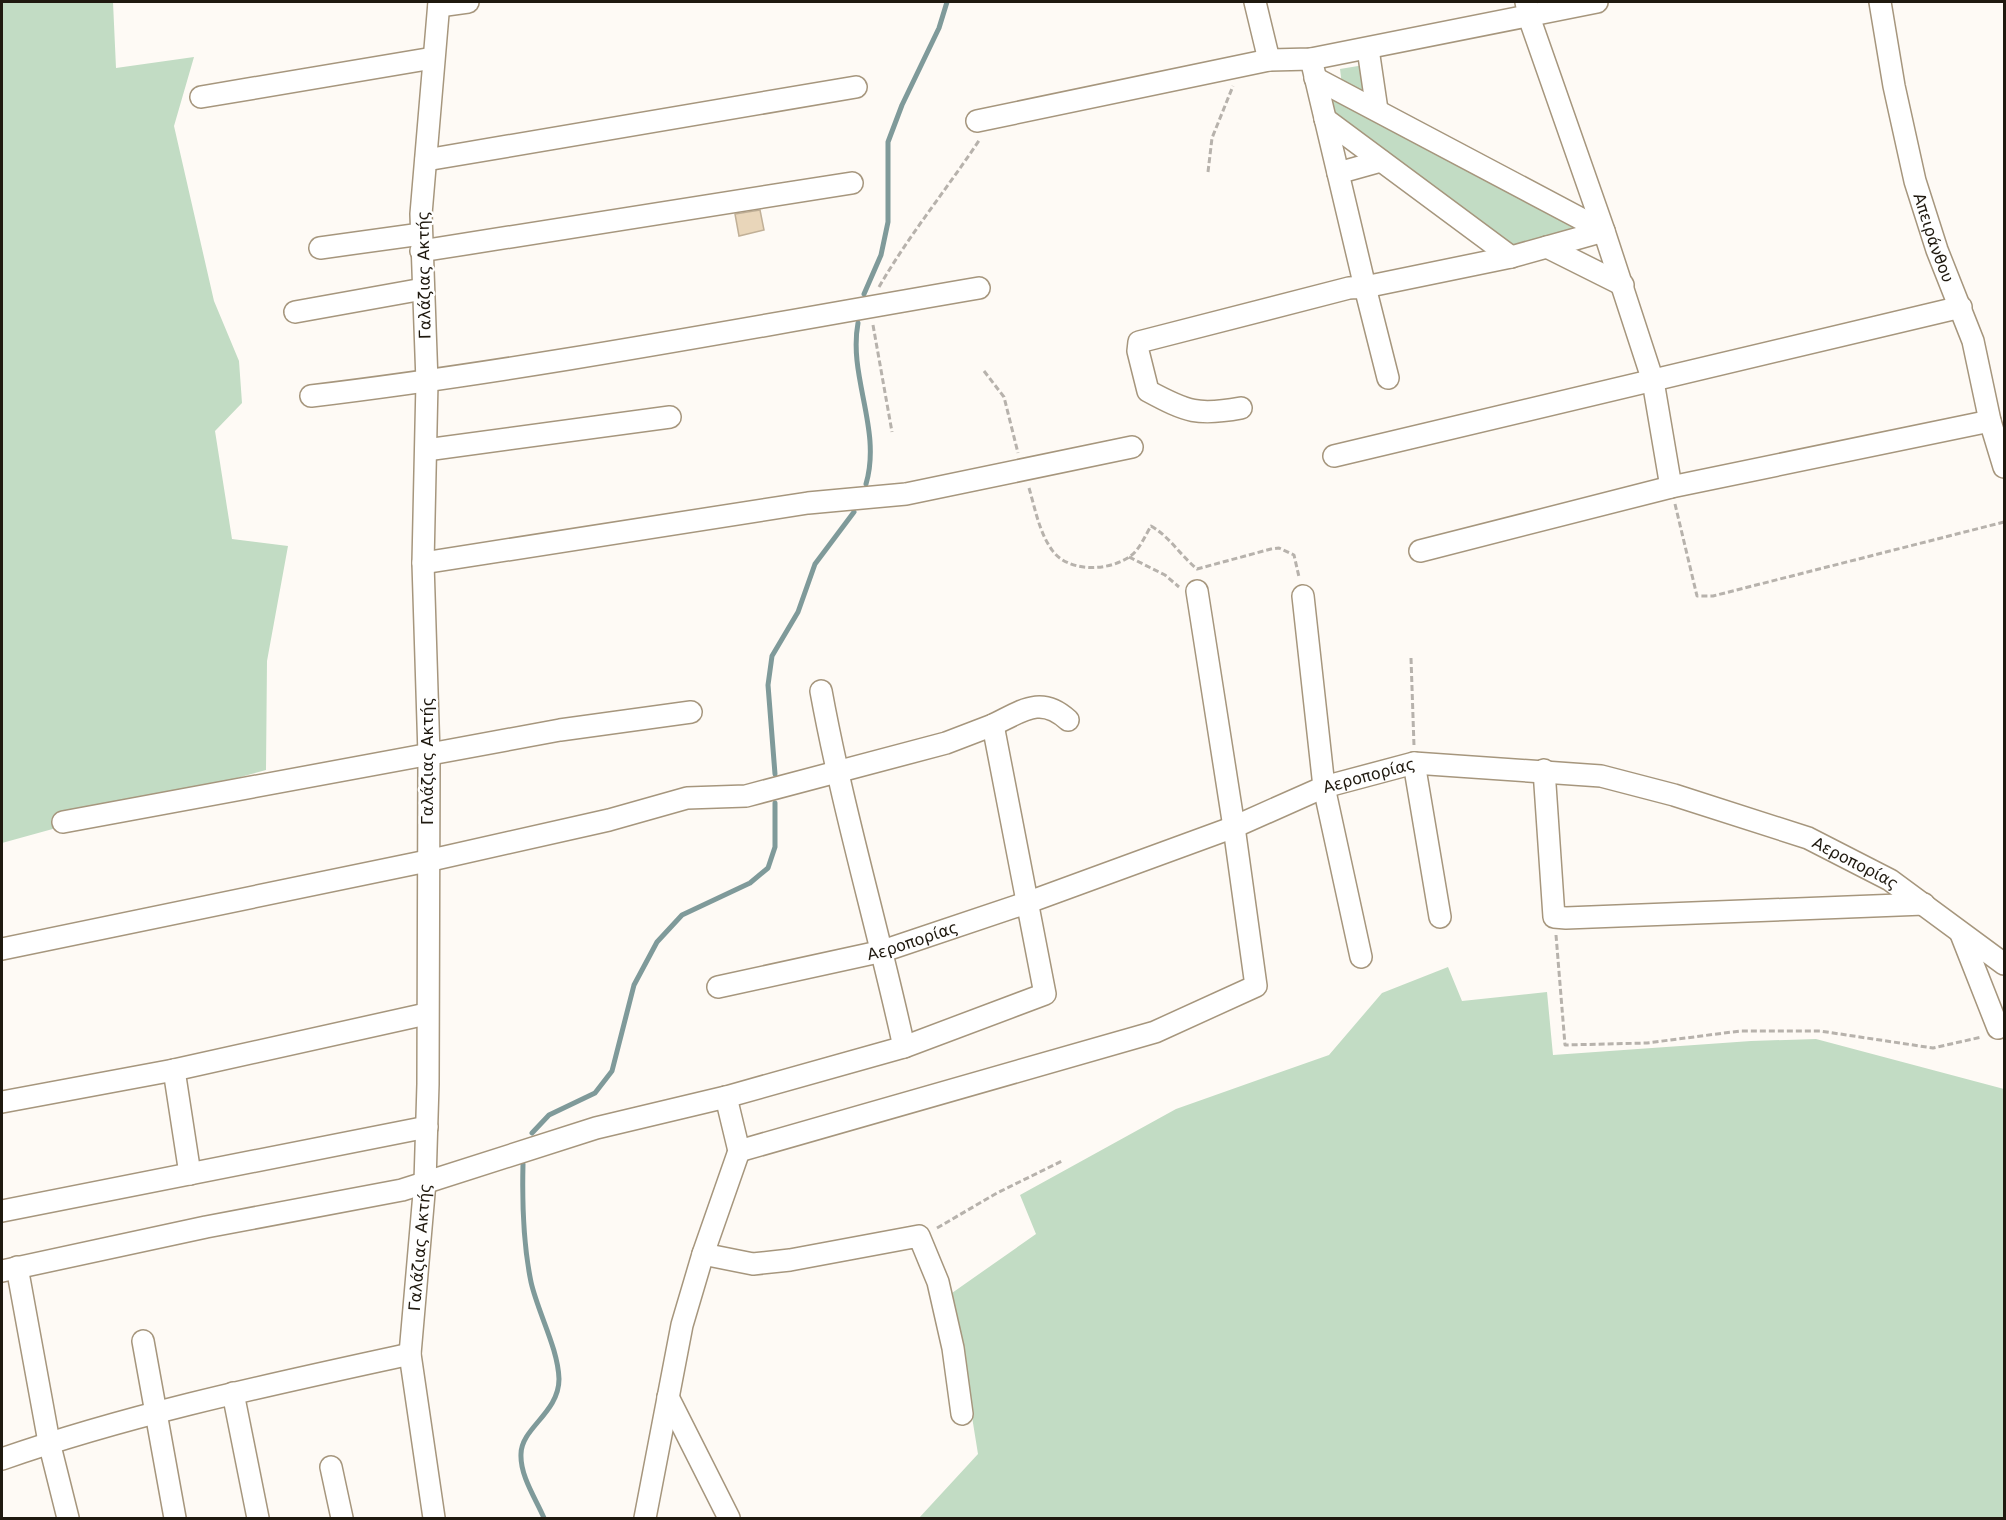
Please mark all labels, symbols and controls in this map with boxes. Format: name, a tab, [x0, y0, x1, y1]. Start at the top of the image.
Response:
street label: Απειράνθου	[1910, 190, 1958, 285]
street label: Γαλάζιας Ακτής	[413, 211, 435, 339]
street label: Γαλάζιας Ακτής	[418, 697, 437, 825]
street label: Αεροπορίας	[1321, 754, 1417, 796]
street label: Αεροπορίας	[1809, 832, 1903, 893]
street label: Αεροπορίας	[865, 917, 960, 964]
street label: Γαλάζιας Ακτής	[404, 1182, 434, 1312]

